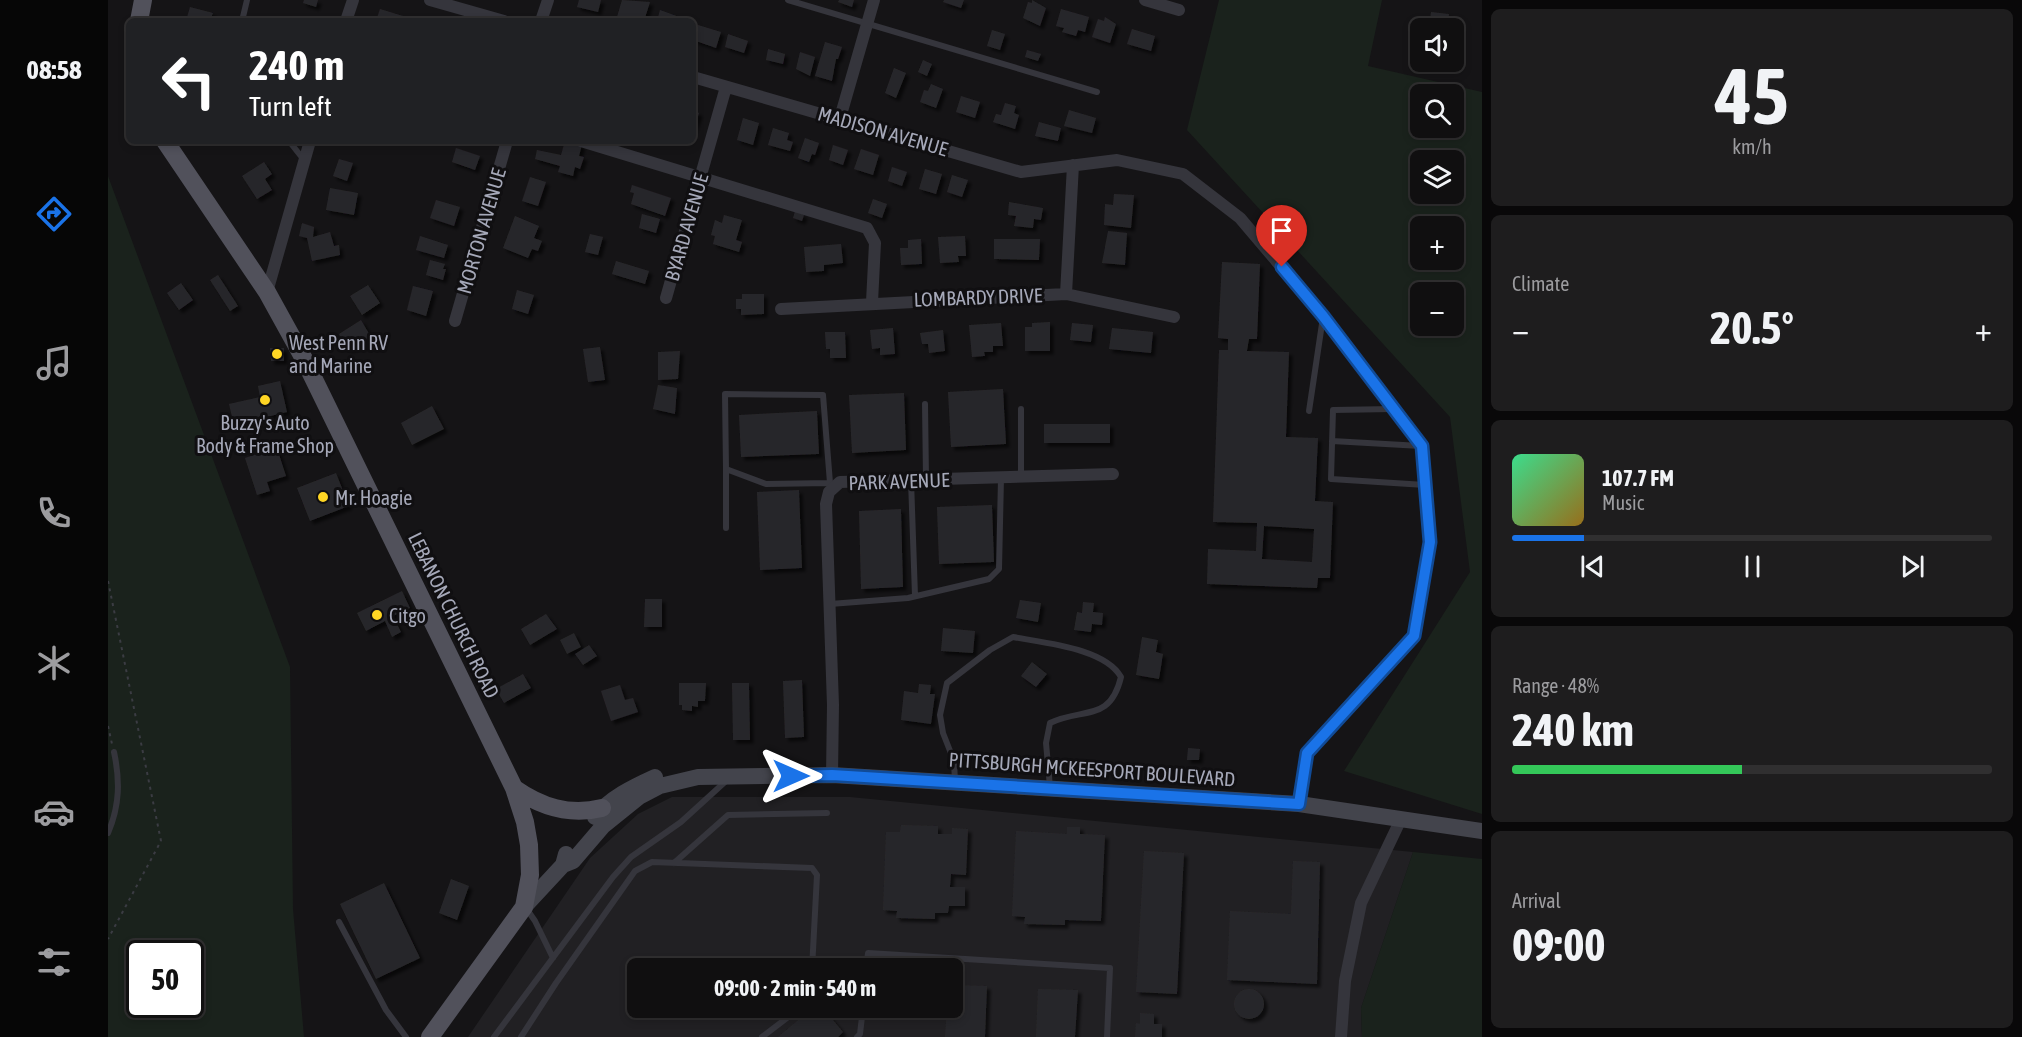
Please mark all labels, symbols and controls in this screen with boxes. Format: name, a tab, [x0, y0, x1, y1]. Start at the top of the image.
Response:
map controls	[1410, 18, 1464, 336]
button: sound	[1410, 18, 1464, 72]
text: 240 m	[249, 41, 344, 89]
icon: left	[150, 42, 228, 120]
text: 45	[1715, 51, 1789, 141]
text: 08:58	[26, 54, 82, 85]
button: search	[1410, 84, 1464, 138]
text: Turn left	[249, 91, 332, 122]
street label: MADISON AVENUE	[815, 101, 951, 161]
text: km/h	[1732, 135, 1772, 158]
button: layers	[1410, 150, 1464, 204]
street label: MORTON AVENUE	[452, 165, 510, 296]
street label: BYARD AVENUE	[660, 170, 712, 284]
icon: directions	[33, 193, 75, 235]
pin	[1256, 205, 1307, 267]
icon: arrive	[1265, 214, 1298, 247]
button: +	[1410, 216, 1464, 270]
text: Climate	[1512, 272, 1569, 295]
button: −	[1410, 282, 1464, 336]
street label: LOMBARDY DRIVE	[913, 283, 1043, 311]
text: 20.5°	[1710, 302, 1794, 354]
text: −	[1512, 310, 1529, 348]
text: +	[1975, 310, 1992, 348]
place label: West Penn RV and Marine	[289, 331, 388, 377]
icon: music	[33, 342, 75, 384]
marker: West Penn RV and Marine	[270, 347, 284, 361]
marker: Buzzy's Auto Body & Frame Shop	[258, 393, 272, 407]
place label: Buzzy's Auto Body & Frame Shop	[196, 411, 334, 457]
text: 107.7 FM	[1602, 465, 1674, 491]
street label: PARK AVENUE	[848, 468, 950, 494]
place label: Mr. Hoagie	[335, 486, 412, 509]
marker: Mr. Hoagie	[316, 490, 330, 504]
text: Music	[1602, 491, 1644, 514]
icon: phone	[33, 492, 75, 534]
street label: LEBANON CHURCH ROAD	[404, 528, 504, 702]
icon: previous	[1576, 550, 1609, 583]
icon: pause	[1736, 550, 1769, 583]
icon: next	[1896, 550, 1929, 583]
place label: Citgo	[389, 604, 426, 627]
marker: Citgo	[370, 608, 384, 622]
icon: climate	[33, 642, 75, 684]
text: Range · 48%	[1512, 674, 1599, 697]
text: 240 km	[1512, 704, 1634, 756]
position arrow	[759, 744, 823, 808]
street label: PITTSBURGH MCKEESPORT BOULEVARD	[948, 748, 1236, 790]
icon: car	[33, 791, 75, 833]
text: Arrival	[1512, 889, 1561, 912]
text: 09:00	[1512, 919, 1606, 971]
speed limit sign: 50	[126, 940, 204, 1018]
icon: filters	[33, 941, 75, 983]
text: 09:00 · 2 min · 540 m	[714, 975, 876, 1001]

